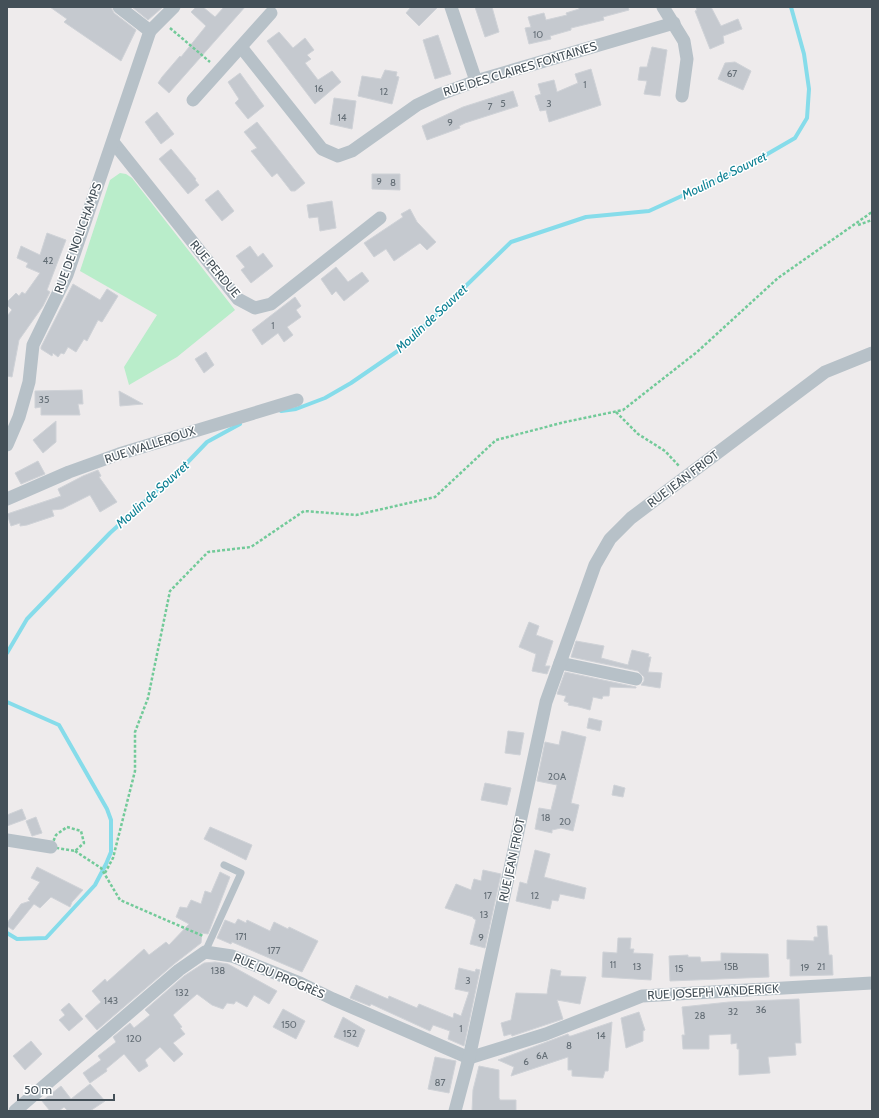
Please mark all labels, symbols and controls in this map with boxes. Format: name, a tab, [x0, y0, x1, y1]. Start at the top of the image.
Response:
house number: 10	[533, 28, 543, 41]
street label: RUE DES CLAIRES FONTAINES	[441, 38, 599, 99]
house number: 67	[727, 67, 737, 80]
house number: 1	[583, 78, 587, 91]
house number: 16	[315, 82, 324, 95]
house number: 12	[380, 85, 388, 98]
house number: 5	[500, 97, 506, 110]
house number: 3	[546, 97, 552, 110]
house number: 7	[487, 100, 493, 113]
house number: 14	[337, 111, 347, 124]
house number: 9	[447, 116, 453, 129]
water label: Moulin de Souvret	[678, 147, 770, 203]
house number: 9	[376, 175, 382, 188]
house number: 8	[390, 176, 396, 189]
street label: RUE DE NOLICHAMPS	[50, 180, 105, 295]
street label: RUE PERDUE	[187, 237, 244, 301]
house number: 42	[42, 254, 54, 267]
water label: Moulin de Souvret	[391, 280, 471, 356]
house number: 1	[271, 319, 275, 332]
house number: 35	[39, 393, 49, 406]
street label: RUE WALLEROUX	[103, 423, 198, 466]
street label: RUE JEAN FRIOT	[644, 447, 722, 510]
water label: Moulin de Souvret	[111, 456, 193, 532]
house number: 20A	[548, 770, 567, 783]
house number: 18	[541, 811, 551, 824]
house number: 20	[559, 815, 571, 828]
street label: RUE JEAN FRIOT	[495, 816, 528, 903]
house number: 17	[484, 889, 492, 902]
house number: 12	[531, 889, 539, 902]
house number: 13	[480, 908, 488, 921]
house number: 171	[235, 930, 247, 943]
house number: 9	[478, 931, 484, 944]
house number: 177	[267, 944, 281, 957]
street label: RUE DU PROGRÈS	[231, 950, 327, 1002]
house number: 11	[610, 958, 616, 971]
house number: 13	[633, 960, 641, 973]
house number: 15B	[724, 960, 738, 973]
house number: 21	[817, 960, 825, 973]
house number: 19	[801, 961, 810, 974]
house number: 15	[675, 962, 683, 975]
house number: 138	[211, 964, 225, 977]
house number: 3	[465, 974, 471, 987]
street label: RUE JOSEPH VANDERICK	[647, 981, 779, 1002]
house number: 132	[175, 986, 189, 999]
house number: 143	[104, 994, 118, 1007]
house number: 36	[755, 1003, 767, 1016]
house number: 32	[728, 1005, 738, 1018]
house number: 28	[694, 1009, 706, 1022]
house number: 150	[281, 1018, 297, 1031]
house number: 1	[459, 1022, 463, 1035]
house number: 152	[343, 1027, 357, 1040]
house number: 14	[596, 1029, 606, 1042]
house number: 120	[126, 1032, 142, 1045]
house number: 8	[566, 1039, 572, 1052]
house number: 6A	[536, 1049, 549, 1062]
house number: 6	[523, 1055, 529, 1068]
scale bar	[18, 1076, 114, 1102]
house number: 87	[434, 1076, 446, 1089]
text: 50 m	[24, 1082, 52, 1097]

